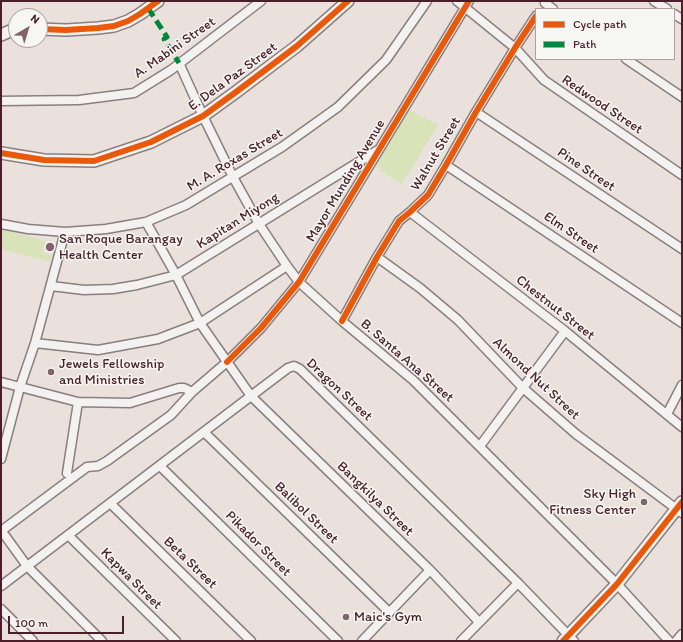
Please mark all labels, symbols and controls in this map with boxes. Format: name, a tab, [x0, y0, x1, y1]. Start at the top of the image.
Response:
north arrow	[8, 8, 48, 48]
legend	[535, 8, 675, 60]
text: N	[28, 12, 42, 26]
street label: A. Mabini Street	[131, 14, 219, 82]
text: Cycle path	[573, 17, 627, 31]
text: Path	[573, 37, 596, 51]
street label: E. Dela Paz Street	[185, 39, 281, 115]
street label: Redwood Street	[558, 72, 646, 138]
street label: Walnut Street	[407, 114, 465, 194]
street label: Mayor Munding Avenue	[303, 117, 389, 245]
street label: M. A. Roxas Street	[184, 125, 286, 195]
street label: Pine Street	[554, 145, 618, 195]
street label: Kapitan Miyong	[194, 189, 282, 253]
street label: Elm Street	[540, 208, 602, 258]
place label: San Roque Barangay Health Center	[59, 231, 183, 264]
marker: San Roque Barangay Health Center	[44, 241, 56, 253]
street label: Chestnut Street	[512, 272, 598, 344]
street label: B. Santa Ana Street	[357, 316, 457, 406]
street label: Almond Nut Street	[489, 334, 583, 424]
street label: Dragon Street	[302, 355, 376, 425]
place label: Jewels Fellowship and Ministries	[59, 356, 164, 388]
marker: Jewels Fellowship and Ministries	[46, 367, 56, 377]
street label: Bangkilya Street	[333, 458, 417, 540]
street label: Balibol Street	[271, 478, 341, 548]
place label: Sky High Fitness Center	[549, 486, 636, 518]
marker: Sky High Fitness Center	[639, 497, 649, 507]
street label: Pikador Street	[222, 508, 294, 580]
street label: Beta Street	[160, 533, 220, 593]
street label: Kapwa Street	[97, 545, 165, 613]
scale bar	[10, 608, 126, 634]
place label: Maic's Gym	[354, 609, 422, 625]
marker: Maic's Gym	[341, 612, 351, 622]
text: 100 m	[15, 616, 48, 630]

